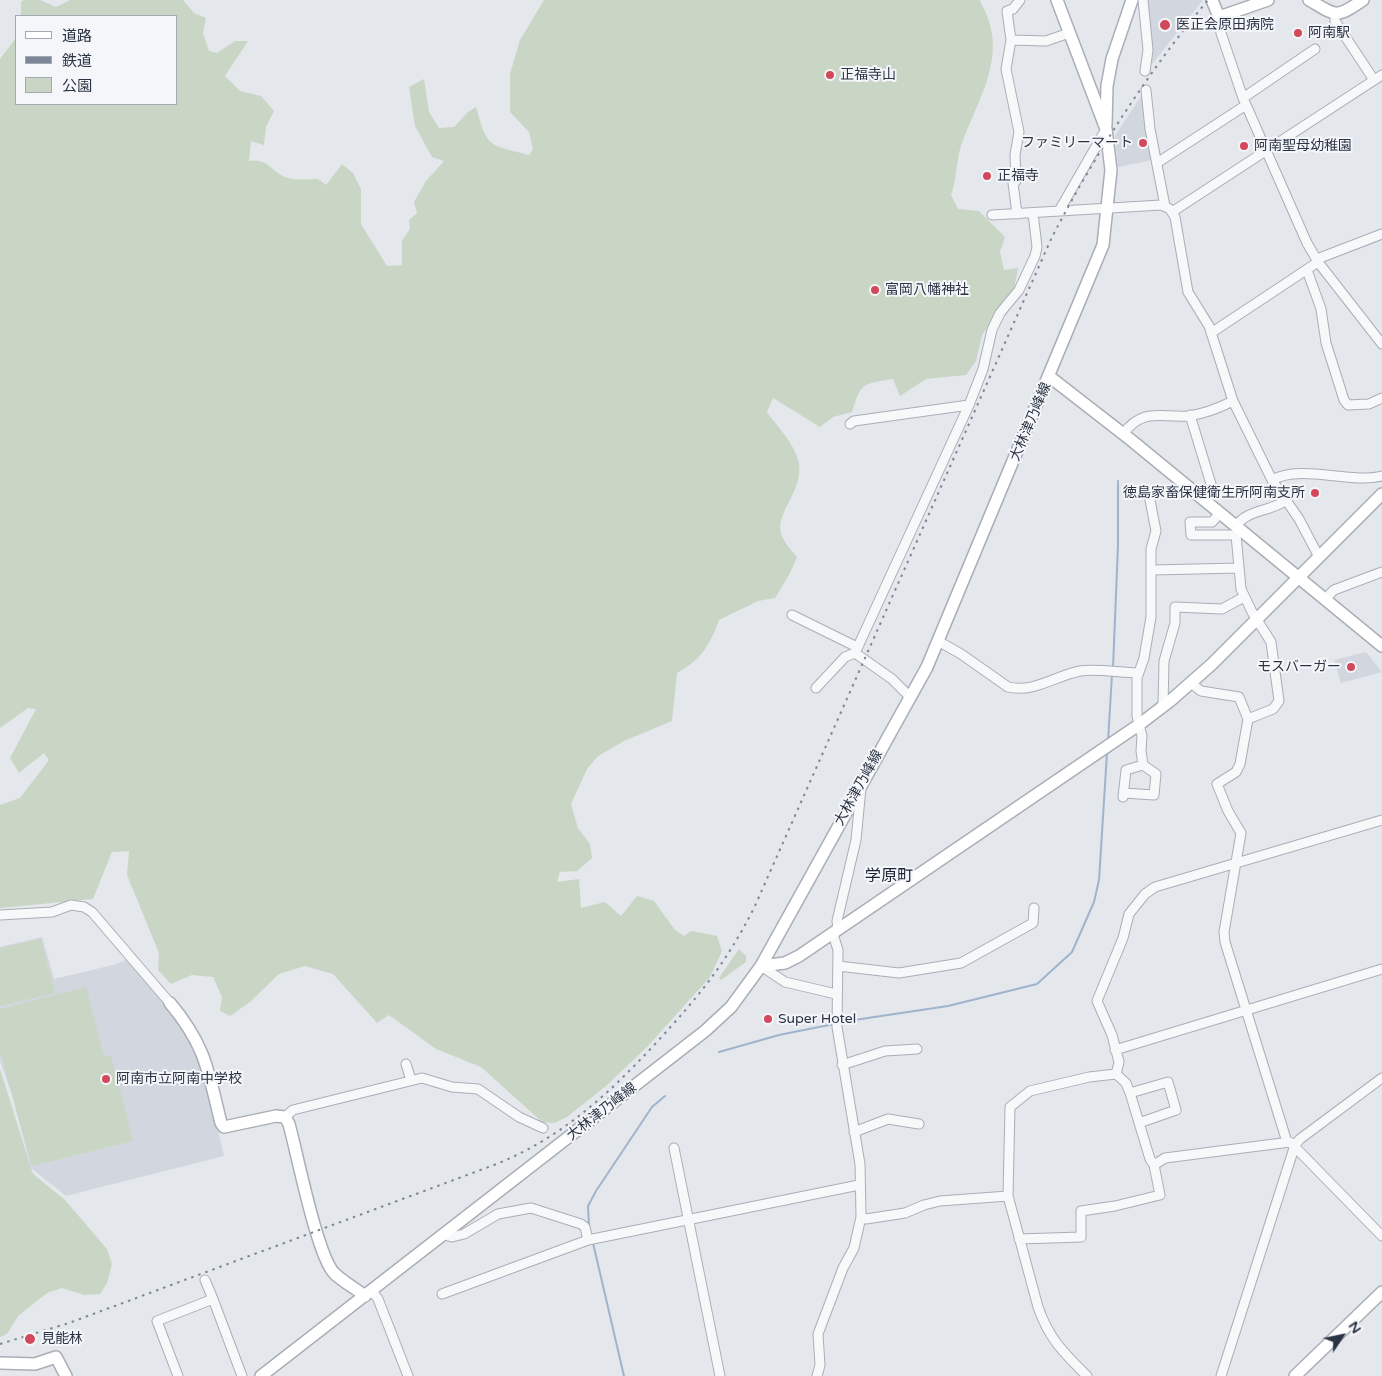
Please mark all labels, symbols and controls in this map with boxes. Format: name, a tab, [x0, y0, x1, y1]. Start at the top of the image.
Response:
legend	[15, 15, 178, 105]
place label: 医正会原田病院	[1176, 17, 1274, 33]
marker: 医正会原田病院	[1158, 18, 1172, 32]
place label: 阿南駅	[1308, 25, 1350, 41]
text: 道路	[62, 27, 92, 45]
marker: 阿南駅	[1292, 27, 1304, 39]
text: 鉄道	[62, 52, 92, 70]
place label: 正福寺山	[840, 67, 896, 83]
marker: 正福寺山	[824, 69, 836, 81]
text: 公園	[62, 77, 92, 95]
place label: ファミリーマート	[1021, 135, 1133, 151]
marker: ファミリーマート	[1137, 137, 1149, 149]
place label: 阿南聖母幼稚園	[1254, 138, 1352, 154]
marker: 阿南聖母幼稚園	[1238, 140, 1250, 152]
place label: 正福寺	[997, 168, 1039, 184]
marker: 正福寺	[981, 170, 993, 182]
place label: 富岡八幡神社	[885, 282, 969, 298]
marker: 富岡八幡神社	[869, 284, 881, 296]
street label: 大林津乃峰線	[1007, 380, 1055, 464]
place label: 徳島家畜保健衛生所阿南支所	[1123, 485, 1305, 501]
marker: 徳島家畜保健衛生所阿南支所	[1309, 487, 1321, 499]
place label: モスバーガー	[1257, 659, 1341, 675]
marker: モスバーガー	[1345, 661, 1357, 673]
street label: 大林津乃峰線	[831, 747, 887, 829]
district label: 学原町	[865, 867, 913, 887]
place label: Super Hotel	[778, 1011, 856, 1027]
marker: Super Hotel	[762, 1013, 774, 1025]
place label: 阿南市立阿南中学校	[116, 1071, 242, 1087]
marker: 阿南市立阿南中学校	[100, 1073, 112, 1085]
street label: 大林津乃峰線	[564, 1080, 640, 1144]
north arrow	[1317, 1311, 1367, 1361]
text: N	[1345, 1318, 1365, 1337]
place label: 見能林	[41, 1331, 83, 1347]
marker: 見能林	[23, 1332, 37, 1346]

